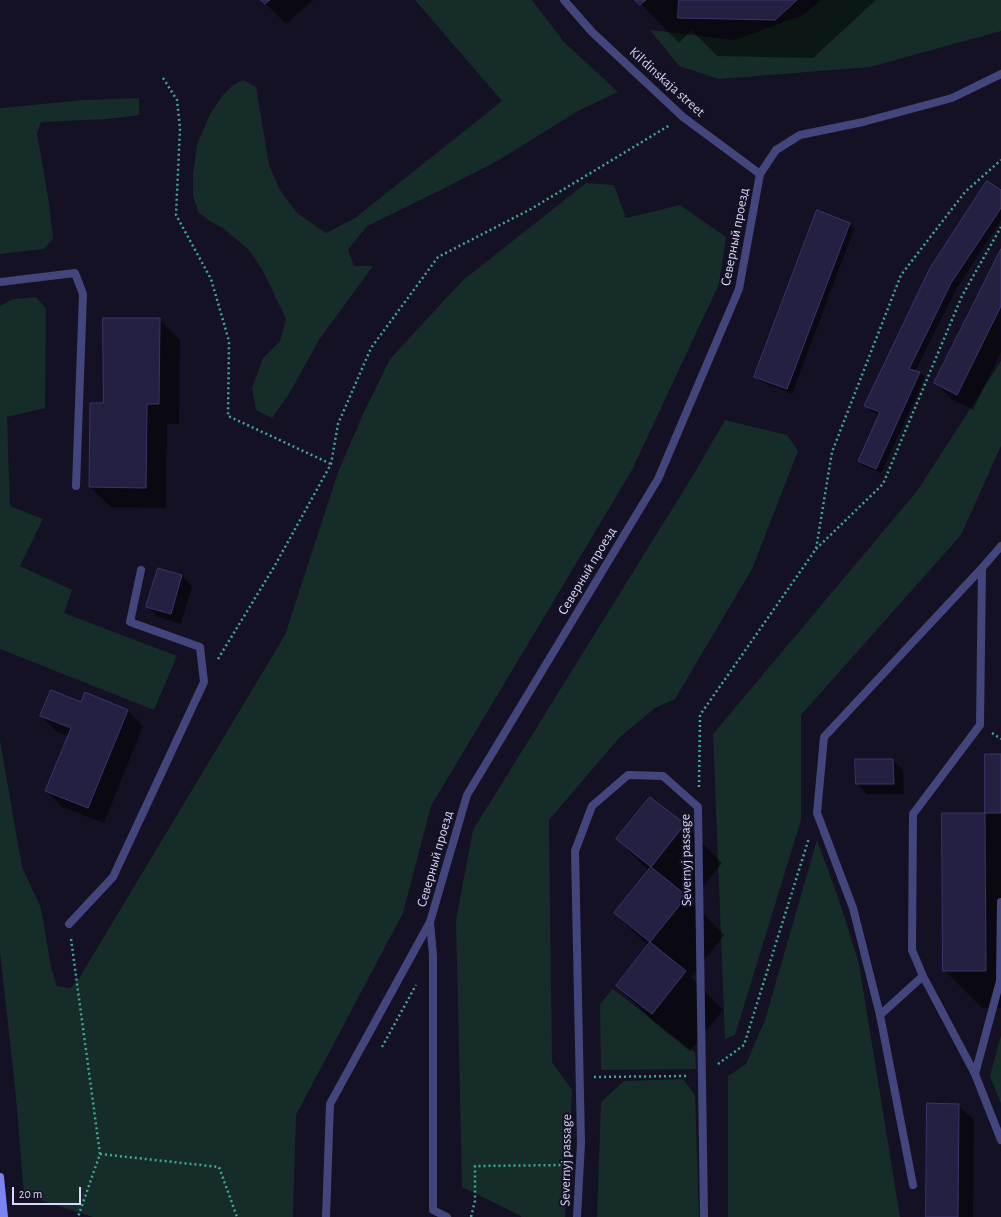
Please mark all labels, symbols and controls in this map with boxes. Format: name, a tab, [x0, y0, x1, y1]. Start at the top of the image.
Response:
street label: Kil'dinskaja street	[626, 44, 708, 120]
street label: Северный проезд	[717, 186, 753, 288]
street label: Северный проезд	[554, 524, 620, 618]
street label: Северный проезд	[413, 809, 457, 909]
street label: Severnyj passage	[677, 814, 695, 906]
street label: Severnyj passage	[557, 1114, 575, 1206]
scale bar	[14, 1179, 83, 1205]
text: 20 m	[19, 1188, 42, 1200]

